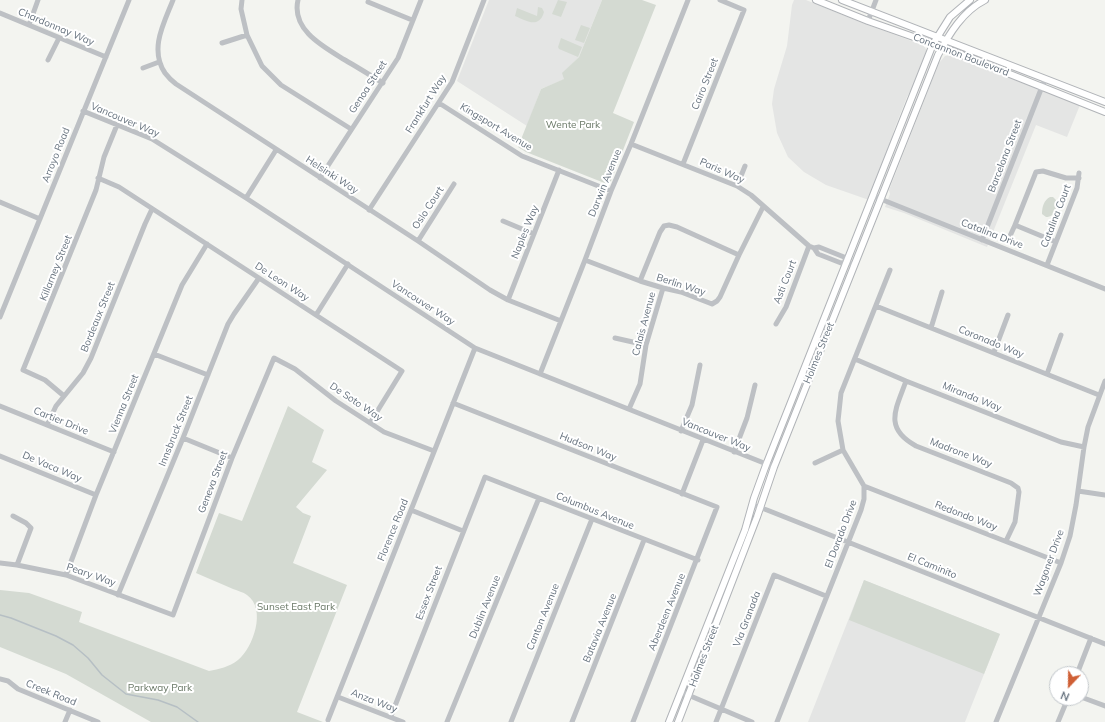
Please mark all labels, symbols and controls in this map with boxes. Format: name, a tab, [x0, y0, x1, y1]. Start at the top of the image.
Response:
street label: Chardonnay Way	[16, 6, 96, 48]
street label: Concannon Boulevard	[911, 31, 1011, 79]
street label: Cairo Street	[689, 56, 721, 112]
street label: Genoa Street	[346, 58, 390, 116]
street label: Frankfurt Way	[403, 72, 449, 136]
street label: Vancouver Way	[89, 100, 161, 140]
street label: Kingsport Avenue	[458, 101, 534, 153]
street label: Barcelona Street	[986, 118, 1024, 194]
park label: Wente Park	[546, 119, 600, 131]
street label: Arroyo Road	[40, 126, 72, 184]
street label: Darwin Avenue	[586, 147, 624, 219]
street label: Helsinki Way	[303, 153, 361, 197]
street label: Paris Way	[698, 156, 746, 186]
street label: Catalina Court	[1038, 183, 1074, 249]
street label: Oslo Court	[410, 184, 446, 232]
street label: Naples Way	[509, 203, 541, 261]
street label: Catalina Drive	[959, 217, 1025, 251]
street label: Killarney Street	[37, 233, 75, 303]
street label: Asti Court	[771, 258, 799, 306]
street label: De Leon Way	[253, 260, 311, 304]
street label: Berlin Way	[655, 271, 707, 299]
street label: Vancouver Way	[389, 278, 457, 328]
street label: Bordeaux Street	[78, 280, 118, 354]
street label: Calais Avenue	[630, 291, 658, 357]
street label: Holmes Street	[801, 321, 837, 385]
street label: Coronado Way	[957, 323, 1025, 361]
street label: Vienna Street	[107, 373, 141, 435]
street label: De Soto Way	[327, 380, 385, 424]
street label: Miranda Way	[941, 380, 1003, 414]
street label: Innsbruck Street	[156, 394, 196, 468]
street label: Cartier Drive	[32, 405, 90, 437]
street label: Vancouver Way	[680, 416, 752, 454]
street label: Hudson Way	[558, 430, 618, 464]
street label: Madrone Way	[928, 436, 994, 470]
street label: De Vaca Way	[21, 449, 83, 485]
street label: Geneva Street	[196, 449, 230, 515]
street label: Columbus Avenue	[554, 490, 636, 532]
street label: Florence Road	[375, 497, 411, 563]
street label: El Dorado Drive	[822, 498, 860, 570]
street label: Redondo Way	[933, 499, 999, 533]
street label: Wagoner Drive	[1031, 528, 1067, 598]
street label: El Caminito	[906, 551, 958, 581]
street label: Peary Way	[65, 561, 117, 589]
street label: Essex Street	[413, 564, 445, 622]
street label: Aberdeen Avenue	[646, 571, 688, 653]
street label: Dublin Avenue	[467, 574, 503, 640]
street label: Canton Avenue	[524, 582, 562, 652]
street label: Via Granada	[731, 589, 763, 649]
street label: Batavia Avenue	[581, 592, 619, 664]
park label: Sunset East Park	[257, 601, 335, 613]
street label: Holmes Street	[687, 623, 721, 689]
north arrow	[1049, 666, 1089, 706]
street label: Creek Road	[24, 677, 78, 709]
park label: Parkway Park	[128, 682, 192, 694]
street label: Anza Way	[349, 687, 399, 715]
text: N	[1058, 688, 1071, 704]

